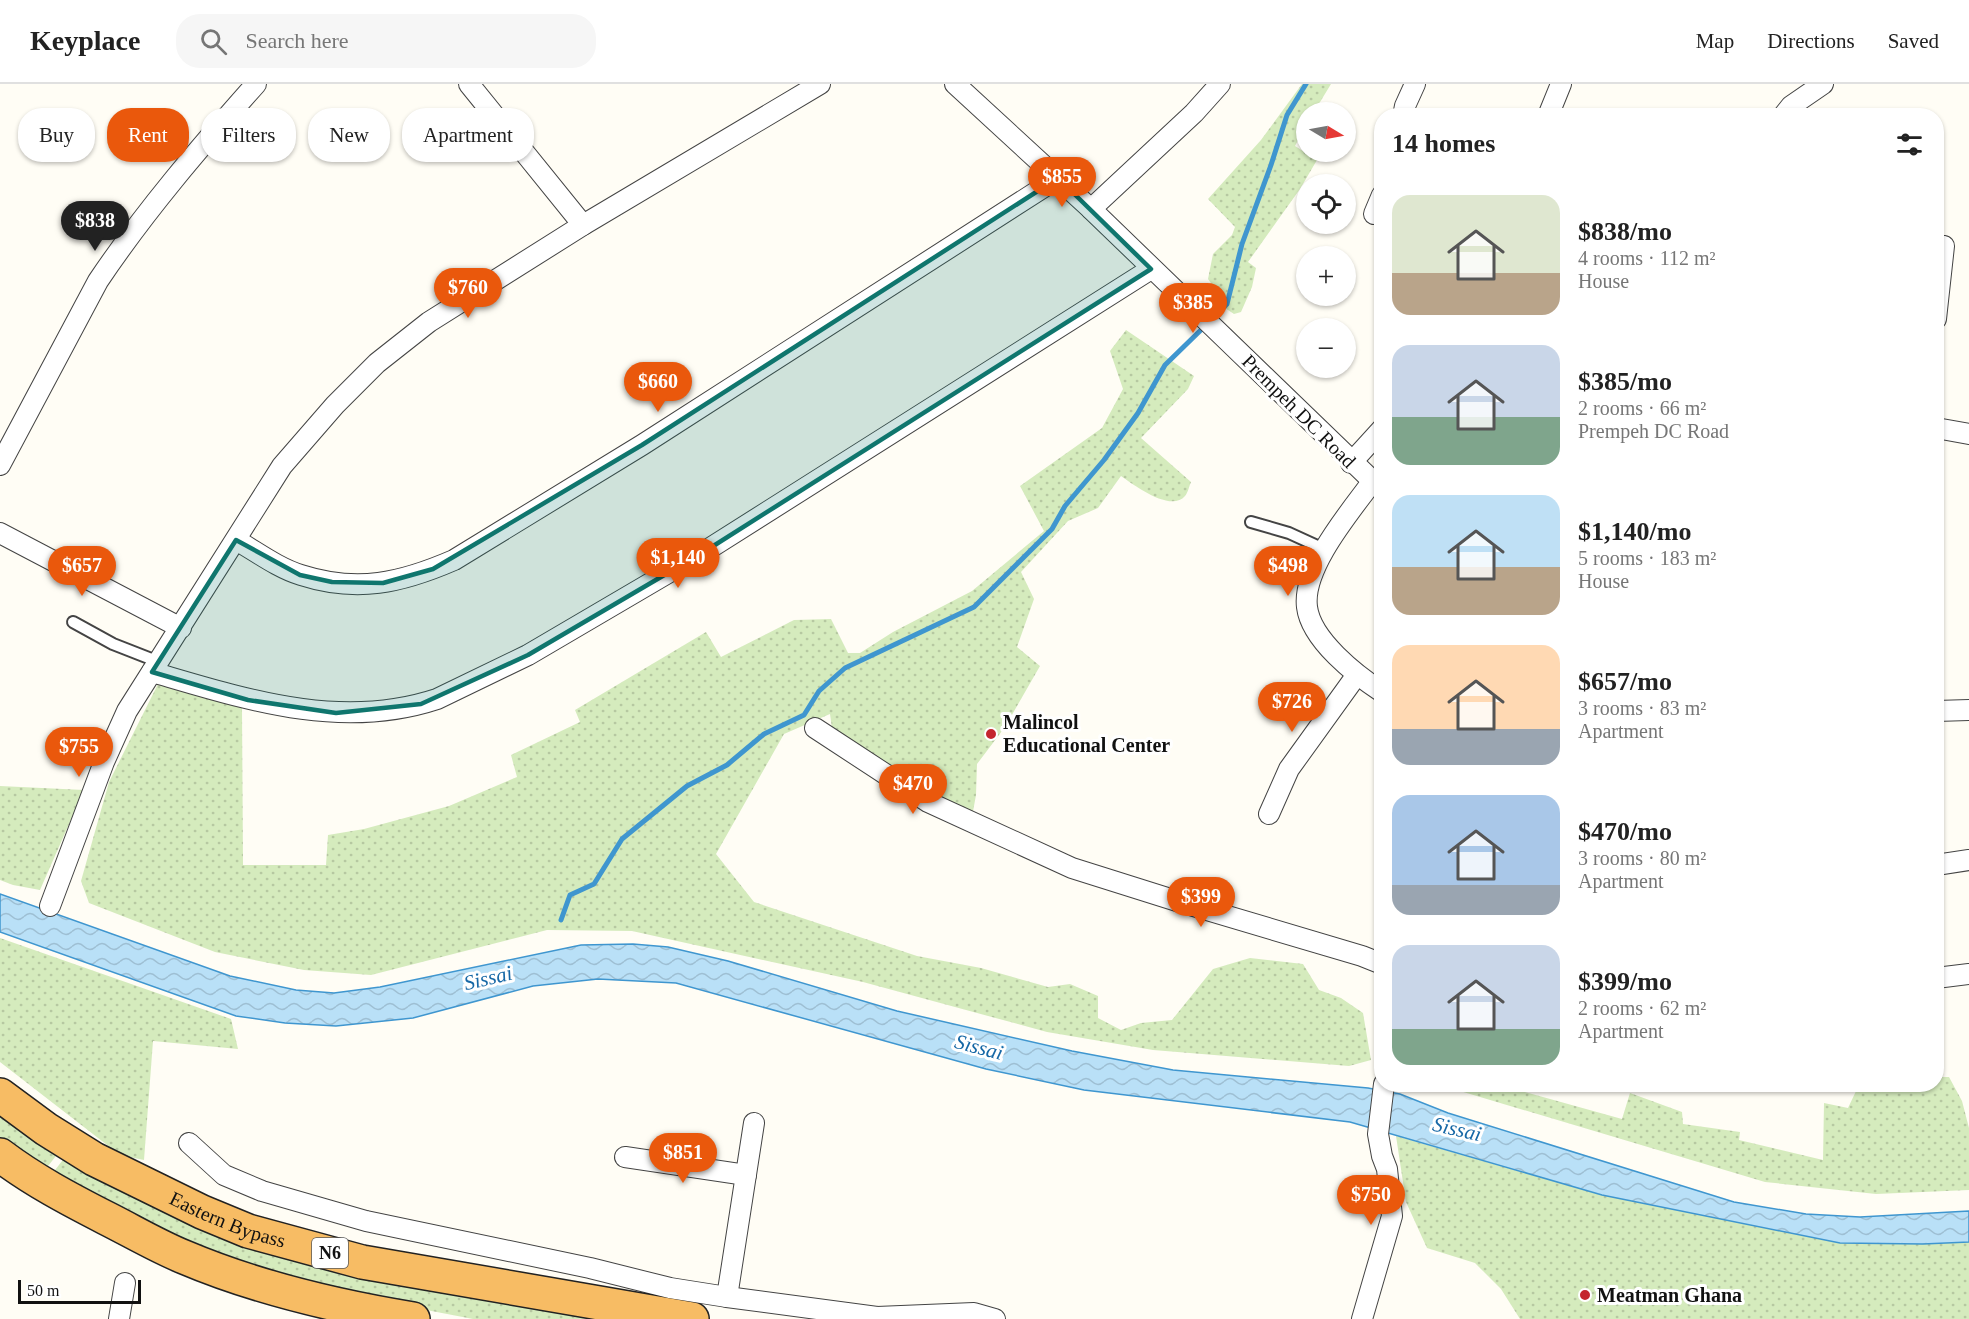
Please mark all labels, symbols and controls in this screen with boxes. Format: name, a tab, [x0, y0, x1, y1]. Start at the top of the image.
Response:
search box	[176, 14, 596, 68]
text: Keyplace	[30, 25, 140, 56]
icon: search	[197, 25, 230, 58]
text: Search here	[245, 28, 349, 53]
text: Map	[1696, 29, 1734, 53]
text: Directions	[1767, 29, 1855, 53]
text: Saved	[1888, 29, 1939, 53]
north arrow	[1296, 102, 1356, 162]
map controls	[1296, 102, 1356, 378]
chip: Buy	[18, 108, 95, 162]
chip: Rent	[107, 108, 189, 162]
chip: Filters	[201, 108, 296, 162]
chip: New	[308, 108, 390, 162]
chip: Apartment	[402, 108, 534, 162]
icon: filters	[1893, 128, 1926, 161]
text: 14 homes	[1392, 129, 1495, 158]
pin: $855	[1026, 157, 1098, 208]
text: $855	[1042, 165, 1082, 187]
button: locate	[1296, 174, 1356, 234]
pin: $838	[59, 201, 131, 252]
text: $838	[75, 209, 115, 231]
text: $838/mo	[1578, 217, 1672, 246]
icon: home	[1440, 219, 1512, 291]
button: +	[1296, 246, 1356, 306]
text: 4 rooms · 112 m²	[1578, 247, 1715, 269]
pin: $760	[432, 268, 504, 319]
text: House	[1578, 270, 1629, 292]
text: $760	[448, 276, 488, 298]
pin: $385	[1157, 283, 1229, 334]
text: $385	[1173, 291, 1213, 313]
button: −	[1296, 318, 1356, 378]
street label: Prempeh DC Road	[1237, 350, 1360, 473]
pin: $660	[622, 362, 694, 413]
text: $385/mo	[1578, 367, 1672, 396]
icon: home	[1440, 369, 1512, 441]
text: $660	[638, 370, 678, 392]
text: 2 rooms · 66 m²	[1578, 397, 1706, 419]
text: Prempeh DC Road	[1578, 420, 1729, 442]
text: $1,140/mo	[1578, 517, 1691, 546]
icon: home	[1440, 519, 1512, 591]
pin: $1,140	[629, 538, 727, 589]
pin: $657	[46, 546, 118, 597]
text: $1,140	[651, 546, 706, 568]
pin: $498	[1252, 546, 1324, 597]
text: 5 rooms · 183 m²	[1578, 547, 1716, 569]
text: $657	[62, 554, 102, 576]
text: $498	[1268, 554, 1308, 576]
text: House	[1578, 570, 1629, 592]
text: $657/mo	[1578, 667, 1672, 696]
icon: home	[1440, 669, 1512, 741]
pin: $726	[1256, 682, 1328, 733]
text: $726	[1272, 690, 1312, 712]
text: 3 rooms · 83 m²	[1578, 697, 1706, 719]
place label: Malincol Educational Center	[1003, 711, 1170, 756]
text: Apartment	[1578, 720, 1664, 742]
pin: $755	[43, 727, 115, 778]
marker: Malincol Educational Center	[984, 727, 998, 741]
text: $755	[59, 735, 99, 757]
pin: $470	[877, 764, 949, 815]
text: $470	[893, 772, 933, 794]
text: $470/mo	[1578, 817, 1672, 846]
icon: home	[1440, 819, 1512, 891]
text: 3 rooms · 80 m²	[1578, 847, 1706, 869]
text: Apartment	[1578, 870, 1664, 892]
pin: $399	[1165, 877, 1237, 928]
text: $399	[1181, 885, 1221, 907]
water label: Sissai	[461, 961, 515, 995]
text: $399/mo	[1578, 967, 1672, 996]
icon: home	[1440, 969, 1512, 1041]
text: 2 rooms · 62 m²	[1578, 997, 1706, 1019]
text: Apartment	[1578, 1020, 1664, 1042]
water label: Sissai	[952, 1029, 1006, 1065]
water label: Sissai	[1430, 1112, 1484, 1146]
pin: $851	[647, 1133, 719, 1184]
text: $851	[663, 1141, 703, 1163]
pin: $750	[1335, 1175, 1407, 1226]
text: $750	[1351, 1183, 1391, 1205]
street label: Eastern Bypass	[166, 1187, 288, 1252]
road number: N6	[312, 1238, 348, 1268]
scale bar	[18, 1277, 141, 1304]
text: 50 m	[27, 1282, 59, 1299]
place label: Meatman Ghana	[1597, 1284, 1742, 1306]
marker: Meatman Ghana	[1578, 1288, 1592, 1302]

